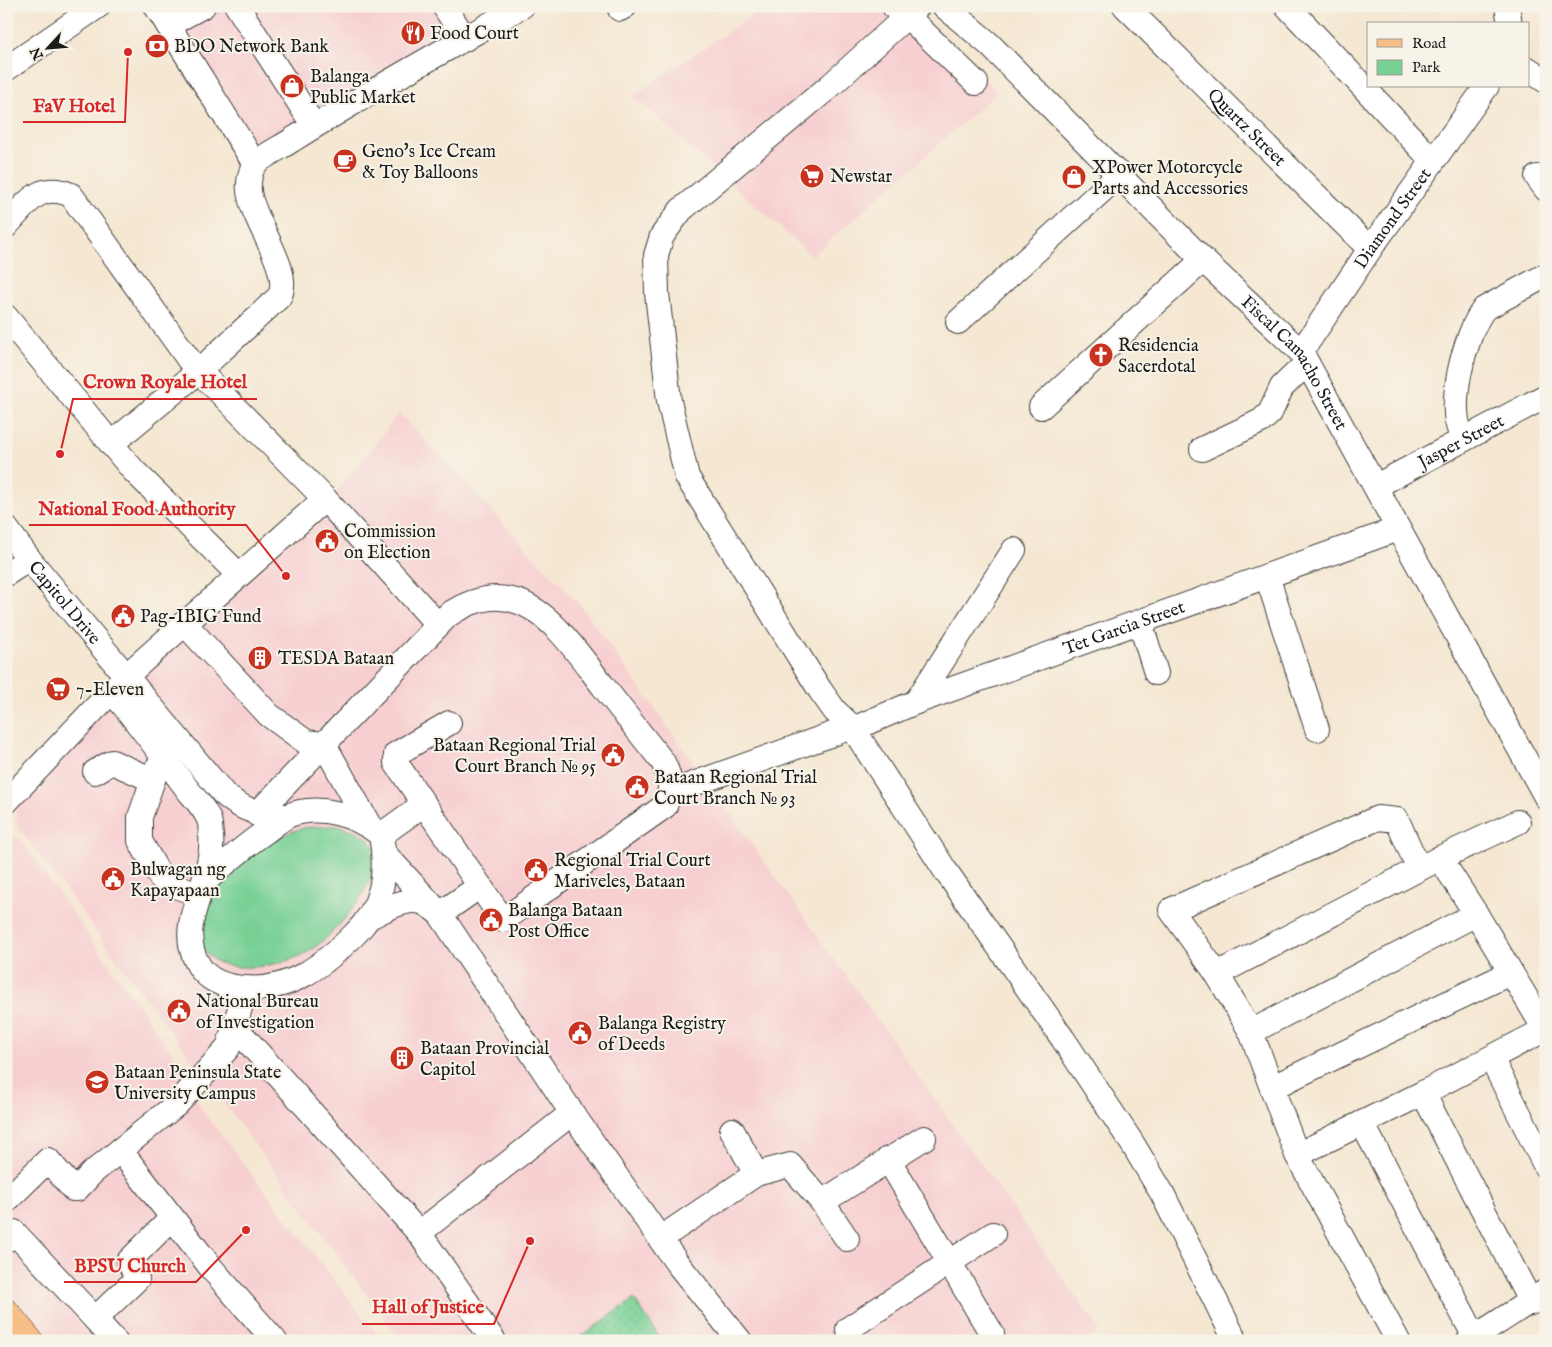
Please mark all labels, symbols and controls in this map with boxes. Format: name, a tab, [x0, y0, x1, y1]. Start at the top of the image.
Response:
restaurant icon: Food Court	[400, 20, 426, 46]
north arrow	[22, 22, 72, 72]
legend	[1367, 22, 1530, 88]
place label: Food Court	[430, 23, 519, 46]
bank icon: BDO Network Bank	[144, 33, 170, 59]
text: Road	[1412, 34, 1447, 53]
place label: BDO Network Bank	[174, 36, 329, 59]
text: N	[26, 44, 48, 64]
text: Park	[1412, 58, 1442, 77]
place label: Balanga Public Market	[310, 66, 416, 110]
shop icon: Balanga Public Market	[279, 73, 305, 99]
street label: Quartz Street	[1202, 84, 1290, 172]
callout: FaV Hotel	[23, 88, 125, 122]
text: FaV Hotel	[33, 95, 116, 119]
place label: Geno's Ice Cream & Toy Balloons	[362, 141, 496, 185]
cafe icon: Geno's Ice Cream & Toy Balloons	[332, 148, 358, 174]
place label: XPower Motorcycle Parts and Accessories	[1092, 157, 1248, 201]
supermarket icon: Newstar	[799, 163, 825, 189]
shop icon: XPower Motorcycle Parts and Accessories	[1061, 164, 1087, 190]
street label: Diamond Street	[1350, 164, 1437, 274]
place label: Newstar	[830, 166, 892, 189]
street label: Fiscal Camacho Street	[1235, 291, 1352, 435]
place label: Residencia Sacerdotal	[1118, 335, 1199, 379]
church icon: Residencia Sacerdotal	[1088, 342, 1114, 368]
callout: Crown Royale Hotel	[73, 365, 257, 399]
text: Crown Royale Hotel	[83, 371, 248, 395]
street label: Jasper Street	[1413, 410, 1509, 476]
callout: National Food Authority	[29, 491, 246, 525]
text: National Food Authority	[37, 498, 236, 522]
place label: Commission on Election	[344, 521, 436, 565]
public building icon: Commission on Election	[314, 528, 340, 554]
street label: Capitol Drive	[23, 557, 105, 650]
street label: Tet Garcia Street	[1060, 596, 1188, 661]
public building icon: Pag-IBIG Fund	[110, 603, 136, 629]
place label: Pag-IBIG Fund	[140, 606, 262, 629]
building icon: TESDA Bataan	[247, 645, 273, 671]
place label: TESDA Bataan	[278, 648, 394, 671]
supermarket icon: 7-Eleven	[45, 676, 71, 702]
place label: 7-Eleven	[76, 679, 145, 702]
place label: Bataan Regional Trial Court Branch № 95	[433, 735, 596, 779]
public building icon: Bataan Regional Trial Court Branch № 95	[600, 742, 626, 768]
place label: Bataan Regional Trial Court Branch № 93	[654, 767, 817, 811]
public building icon: Bataan Regional Trial Court Branch № 93	[624, 774, 650, 800]
place label: Regional Trial Court Mariveles, Bataan	[554, 850, 711, 894]
public building icon: Regional Trial Court Mariveles, Bataan	[523, 857, 549, 883]
place label: Bulwagan ng Kapayapaan	[130, 859, 226, 903]
public building icon: Bulwagan ng Kapayapaan	[100, 866, 126, 892]
place label: Balanga Bataan Post Office	[508, 900, 623, 944]
public building icon: Balanga Bataan Post Office	[478, 907, 504, 933]
place label: National Bureau of Investigation	[196, 991, 319, 1035]
public building icon: National Bureau of Investigation	[166, 998, 192, 1024]
place label: Balanga Registry of Deeds	[598, 1013, 726, 1057]
public building icon: Balanga Registry of Deeds	[567, 1020, 593, 1046]
place label: Bataan Provincial Capitol	[420, 1038, 549, 1082]
building icon: Bataan Provincial Capitol	[389, 1045, 415, 1071]
place label: Bataan Peninsula State University Campus	[114, 1062, 281, 1106]
school or university icon: Bataan Peninsula State University Campus	[84, 1069, 110, 1095]
callout: BPSU Church	[64, 1248, 196, 1282]
text: BPSU Church	[74, 1255, 187, 1279]
callout: Hall of Justice	[362, 1290, 494, 1324]
text: Hall of Justice	[372, 1296, 485, 1320]

